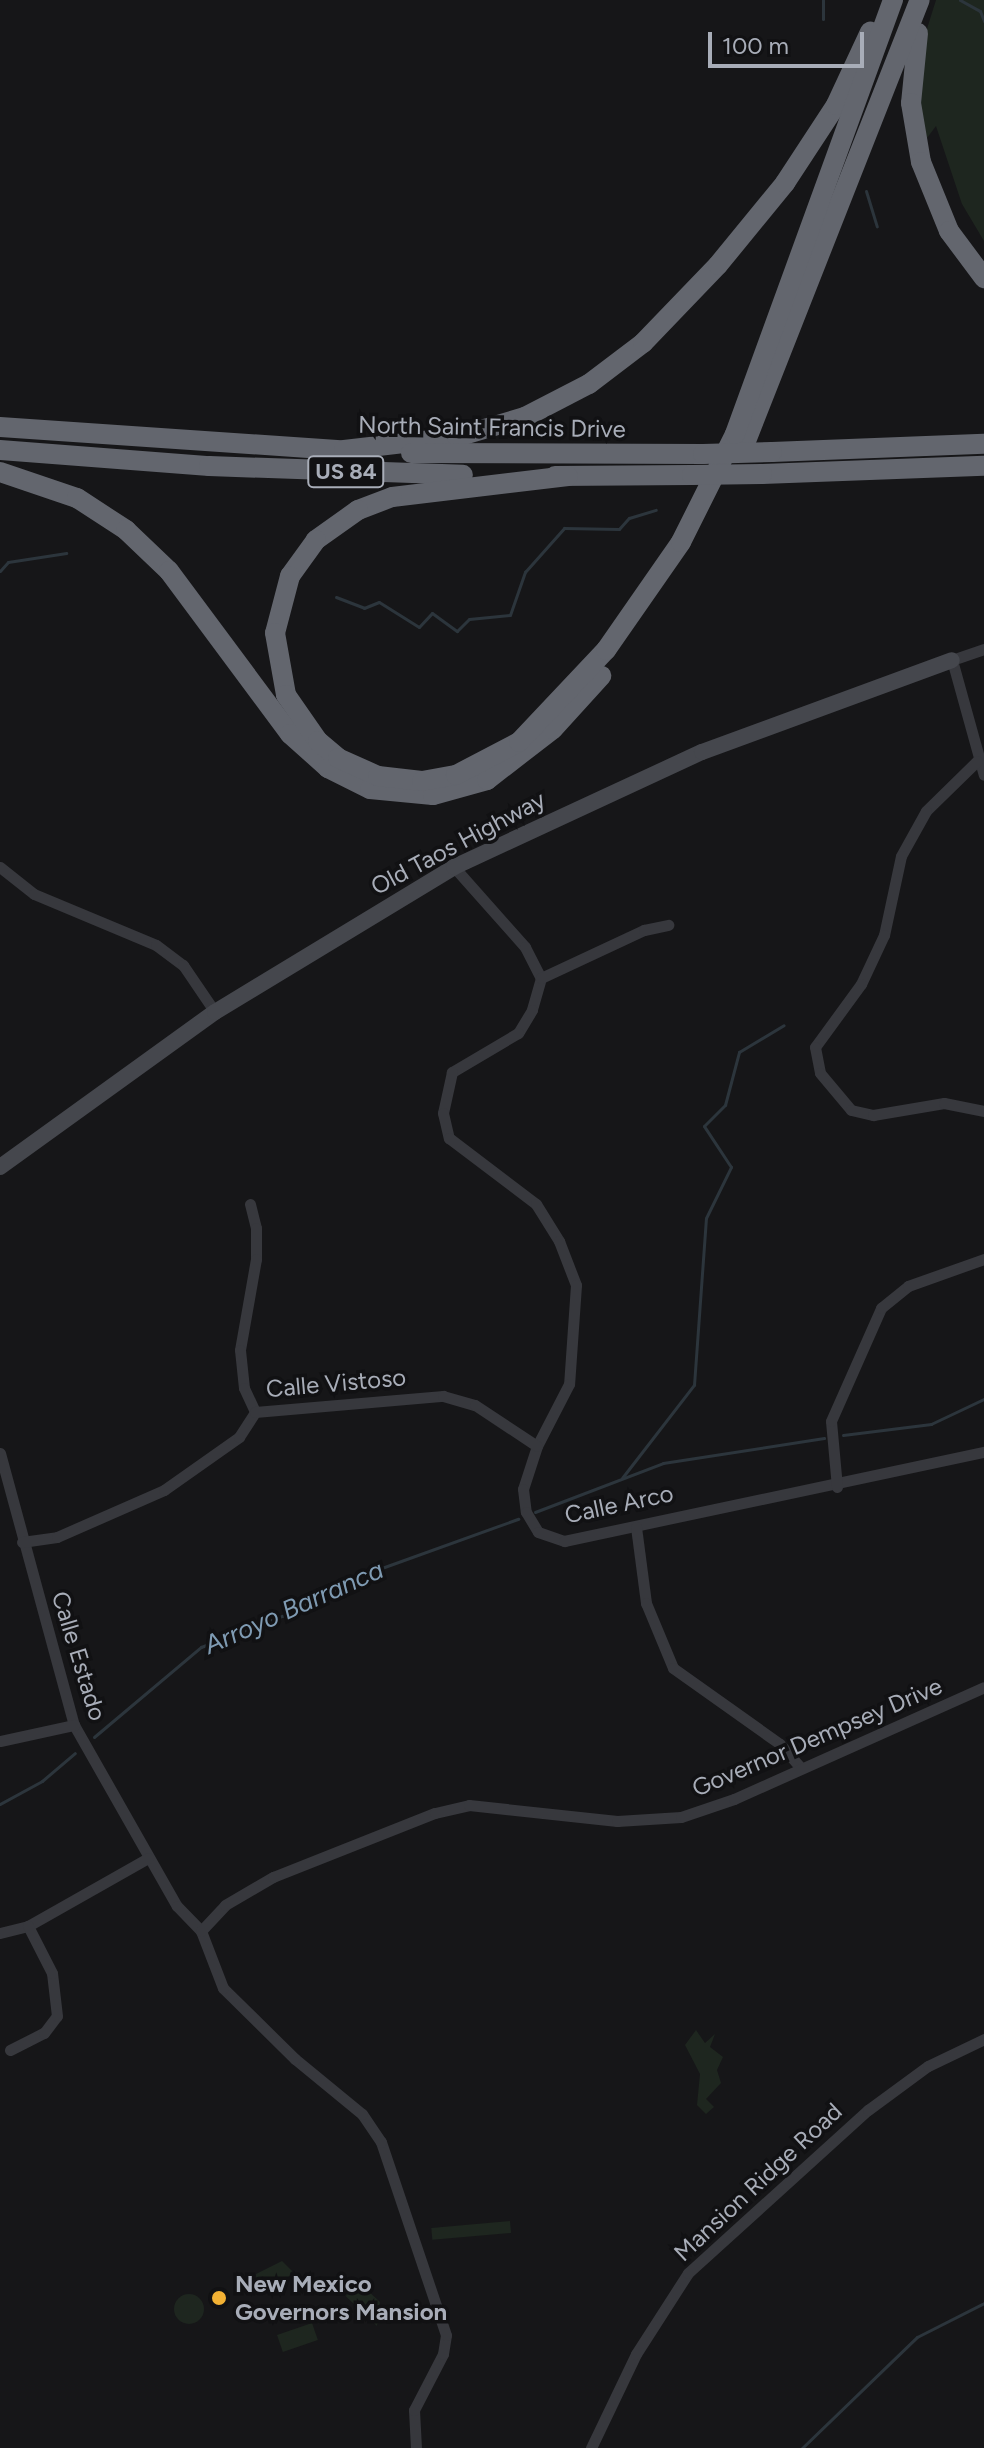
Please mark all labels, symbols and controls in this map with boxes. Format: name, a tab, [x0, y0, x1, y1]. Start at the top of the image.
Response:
scale bar	[712, 16, 868, 66]
text: 100 m	[722, 31, 789, 60]
street label: North Saint Francis Drive	[358, 410, 626, 444]
road number: US 84	[306, 454, 386, 490]
street label: Old Taos Highway	[366, 785, 550, 901]
street label: Calle Vistoso	[265, 1363, 407, 1403]
street label: Calle Arco	[562, 1478, 676, 1530]
water label: Arroyo Barranca	[199, 1554, 389, 1662]
street label: Calle Estado	[46, 1588, 112, 1724]
street label: Governor Dempsey Drive	[688, 1671, 946, 1803]
street label: Mansion Ridge Road	[668, 2097, 848, 2267]
place label: New Mexico Governors Mansion	[235, 2270, 447, 2326]
marker: New Mexico Governors Mansion	[210, 2289, 228, 2307]

